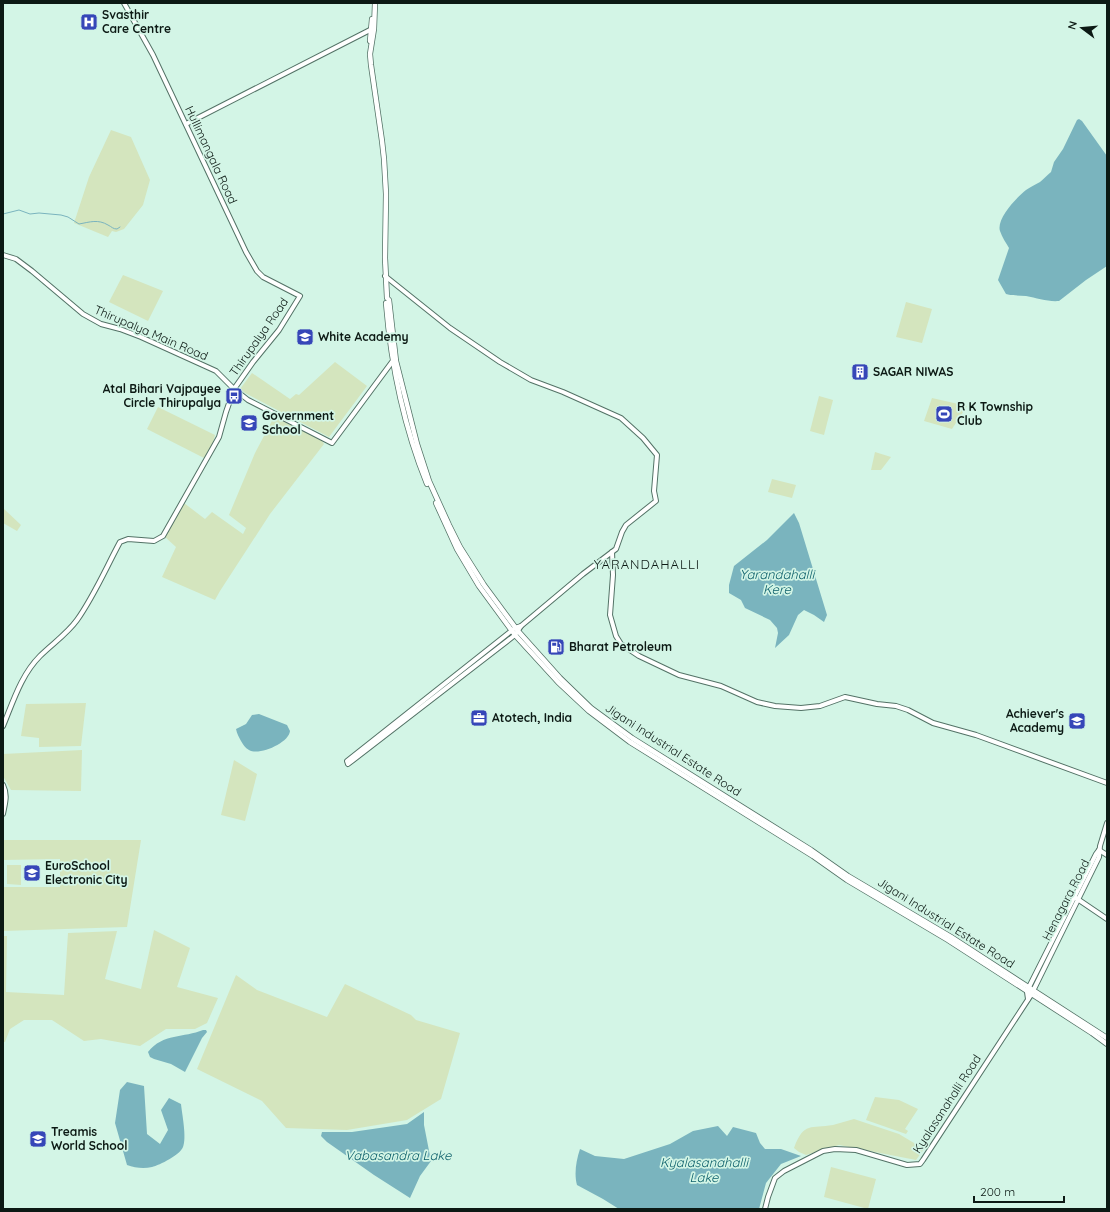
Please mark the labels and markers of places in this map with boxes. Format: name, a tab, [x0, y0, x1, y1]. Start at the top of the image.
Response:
place label: Svasthir Care Centre	[102, 7, 171, 36]
hospital icon: Svasthir Care Centre	[79, 12, 99, 32]
school or university icon: White Academy	[295, 327, 315, 347]
place label: White Academy	[318, 329, 409, 344]
building icon: SAGAR NIWAS	[850, 362, 870, 382]
place label: SAGAR NIWAS	[873, 364, 953, 379]
place label: Atal Bihari Vajpayee Circle Thirupalya	[103, 381, 221, 410]
bus stop icon: Atal Bihari Vajpayee Circle Thirupalya	[224, 386, 244, 406]
place label: R K Township Club	[957, 399, 1033, 428]
sports icon: R K Township Club	[934, 404, 954, 424]
place label: Government School	[262, 408, 334, 437]
school or university icon: Government School	[239, 413, 259, 433]
fuel station icon: Bharat Petroleum	[546, 637, 566, 657]
place label: Bharat Petroleum	[569, 639, 672, 654]
place label: Achiever's Academy	[1006, 706, 1064, 735]
office icon: Atotech, India	[469, 708, 489, 728]
place label: Atotech, India	[492, 710, 572, 725]
school or university icon: Achiever's Academy	[1067, 711, 1087, 731]
place label: EuroSchool Electronic City	[45, 858, 128, 887]
school or university icon: EuroSchool Electronic City	[22, 863, 42, 883]
place label: Treamis World School	[51, 1124, 128, 1153]
school or university icon: Treamis World School	[28, 1129, 48, 1149]

